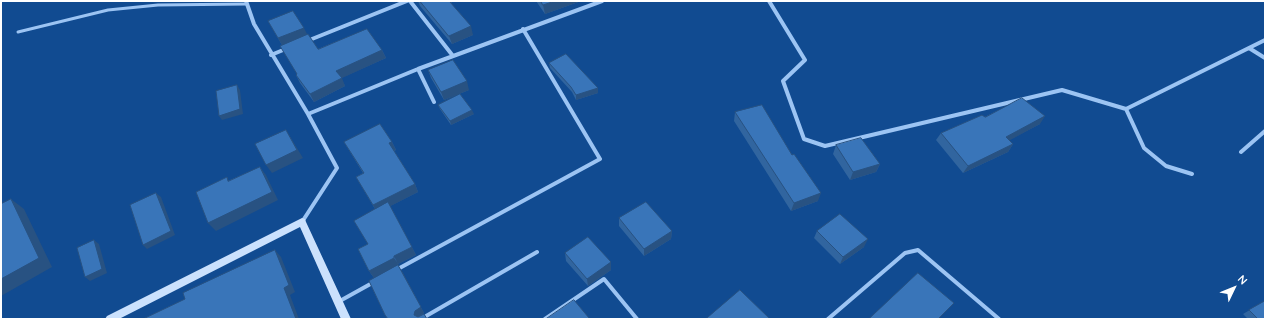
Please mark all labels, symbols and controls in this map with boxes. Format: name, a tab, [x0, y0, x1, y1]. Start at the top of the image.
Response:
north arrow	[1214, 268, 1254, 308]
text: N	[1235, 272, 1251, 288]

